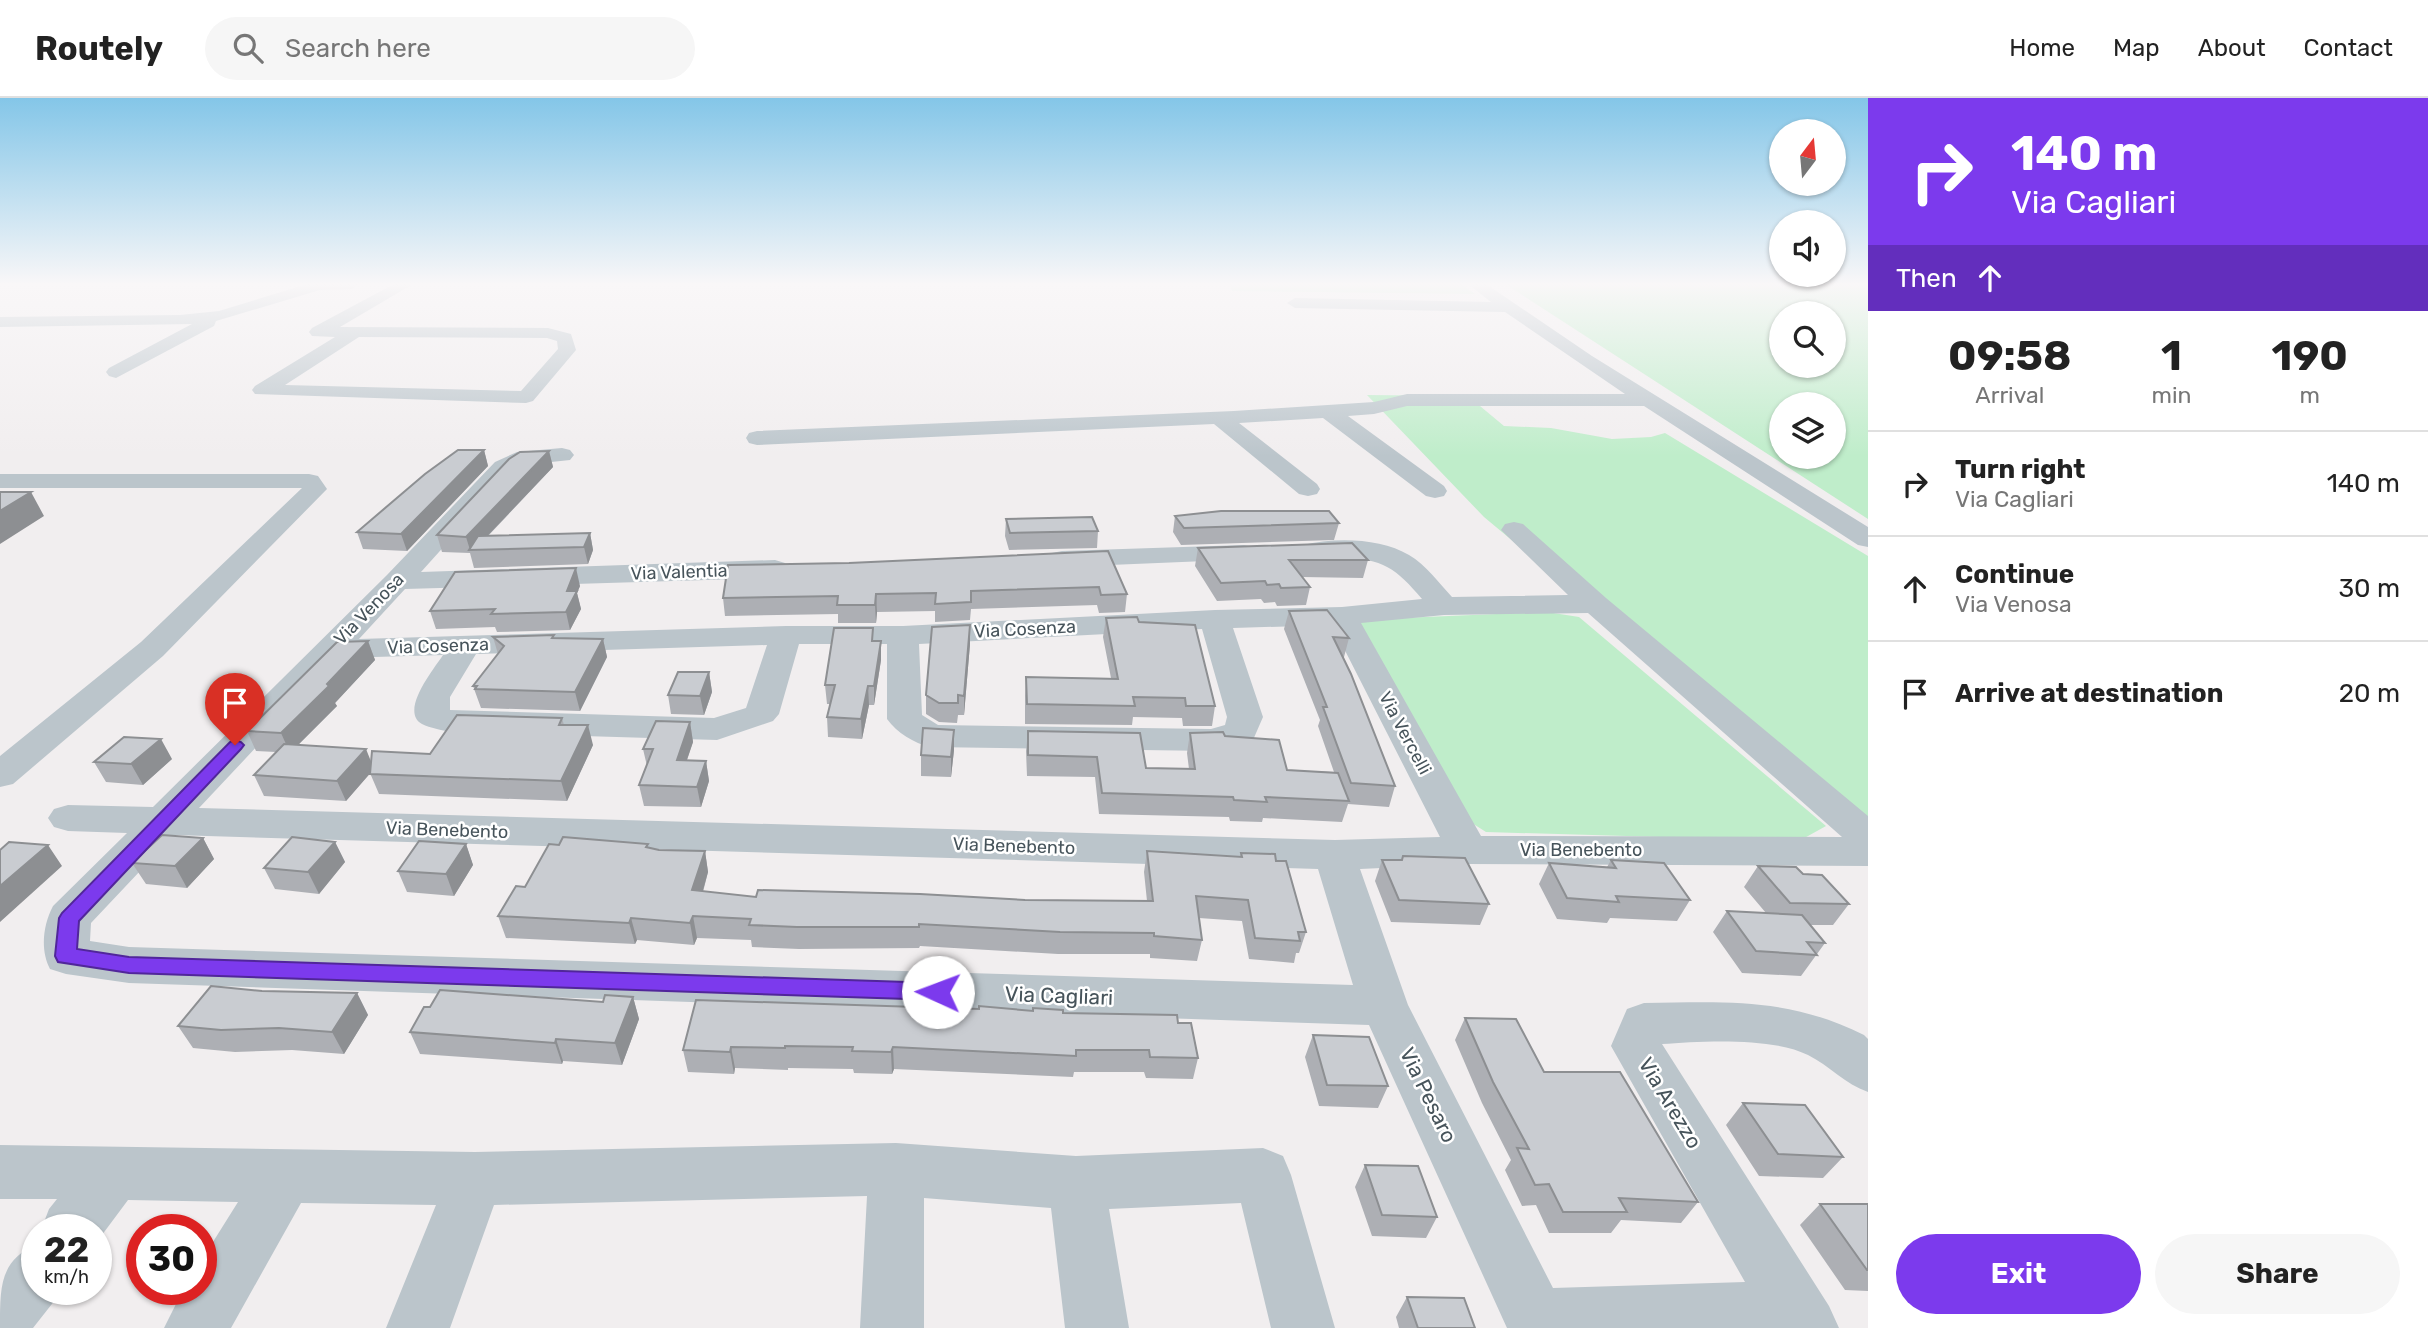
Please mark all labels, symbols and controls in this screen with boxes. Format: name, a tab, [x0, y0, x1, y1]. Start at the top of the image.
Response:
search box	[205, 17, 695, 80]
text: Routely	[35, 29, 163, 68]
icon: search	[229, 29, 267, 67]
text: Search here	[285, 33, 431, 64]
text: Home	[2009, 34, 2075, 62]
text: Map	[2113, 34, 2160, 62]
text: About	[2198, 34, 2266, 62]
text: Contact	[2304, 34, 2393, 62]
north arrow	[1769, 119, 1846, 196]
map controls	[1769, 119, 1846, 469]
text: 140 m	[2011, 124, 2157, 182]
icon: right	[1896, 126, 1987, 217]
text: Via Cagliari	[2011, 183, 2176, 221]
button: sound	[1769, 210, 1846, 287]
icon: ahead	[1971, 259, 2009, 297]
text: Then	[1896, 263, 1957, 294]
button: search	[1769, 301, 1846, 378]
text: 09:58	[1948, 331, 2071, 381]
text: 1	[2161, 331, 2182, 381]
text: 190	[2272, 331, 2348, 381]
text: Arrival	[1975, 381, 2044, 409]
text: min	[2152, 381, 2191, 409]
text: m	[2300, 381, 2320, 409]
button: layers	[1769, 392, 1846, 469]
text: Turn right	[1955, 454, 2085, 485]
icon: right	[1896, 465, 1934, 503]
text: 140 m	[2327, 468, 2400, 499]
text: Via Cagliari	[1955, 485, 2074, 513]
street label: Via Valentia	[630, 559, 728, 585]
text: Continue	[1955, 559, 2074, 590]
street label: Via Venosa	[329, 569, 409, 649]
icon: ahead	[1896, 570, 1934, 608]
text: 30 m	[2338, 573, 2400, 604]
text: Via Venosa	[1955, 590, 2072, 618]
street label: Via Cosenza	[973, 615, 1077, 643]
street label: Via Cosenza	[387, 633, 489, 659]
pin	[205, 673, 265, 745]
icon: arrive	[1896, 675, 1934, 713]
text: Arrive at destination	[1955, 678, 2223, 709]
text: 20 m	[2339, 678, 2400, 709]
icon: arrive	[216, 684, 254, 722]
street label: Via Vercelli	[1374, 688, 1436, 778]
street label: Via Benebento	[385, 817, 509, 843]
street label: Via Benebento	[952, 833, 1076, 859]
street label: Via Benebento	[1520, 839, 1642, 861]
position arrow	[901, 955, 975, 1029]
street label: Via Cagliari	[1004, 981, 1114, 1010]
street label: Via Pesaro	[1395, 1043, 1462, 1146]
street label: Via Arezzo	[1633, 1053, 1707, 1153]
speed limit sign: 30	[126, 1214, 217, 1305]
text: 22	[44, 1229, 89, 1271]
button: Exit	[1896, 1234, 2141, 1314]
button: Share	[2155, 1234, 2400, 1314]
text: km/h	[44, 1266, 89, 1288]

